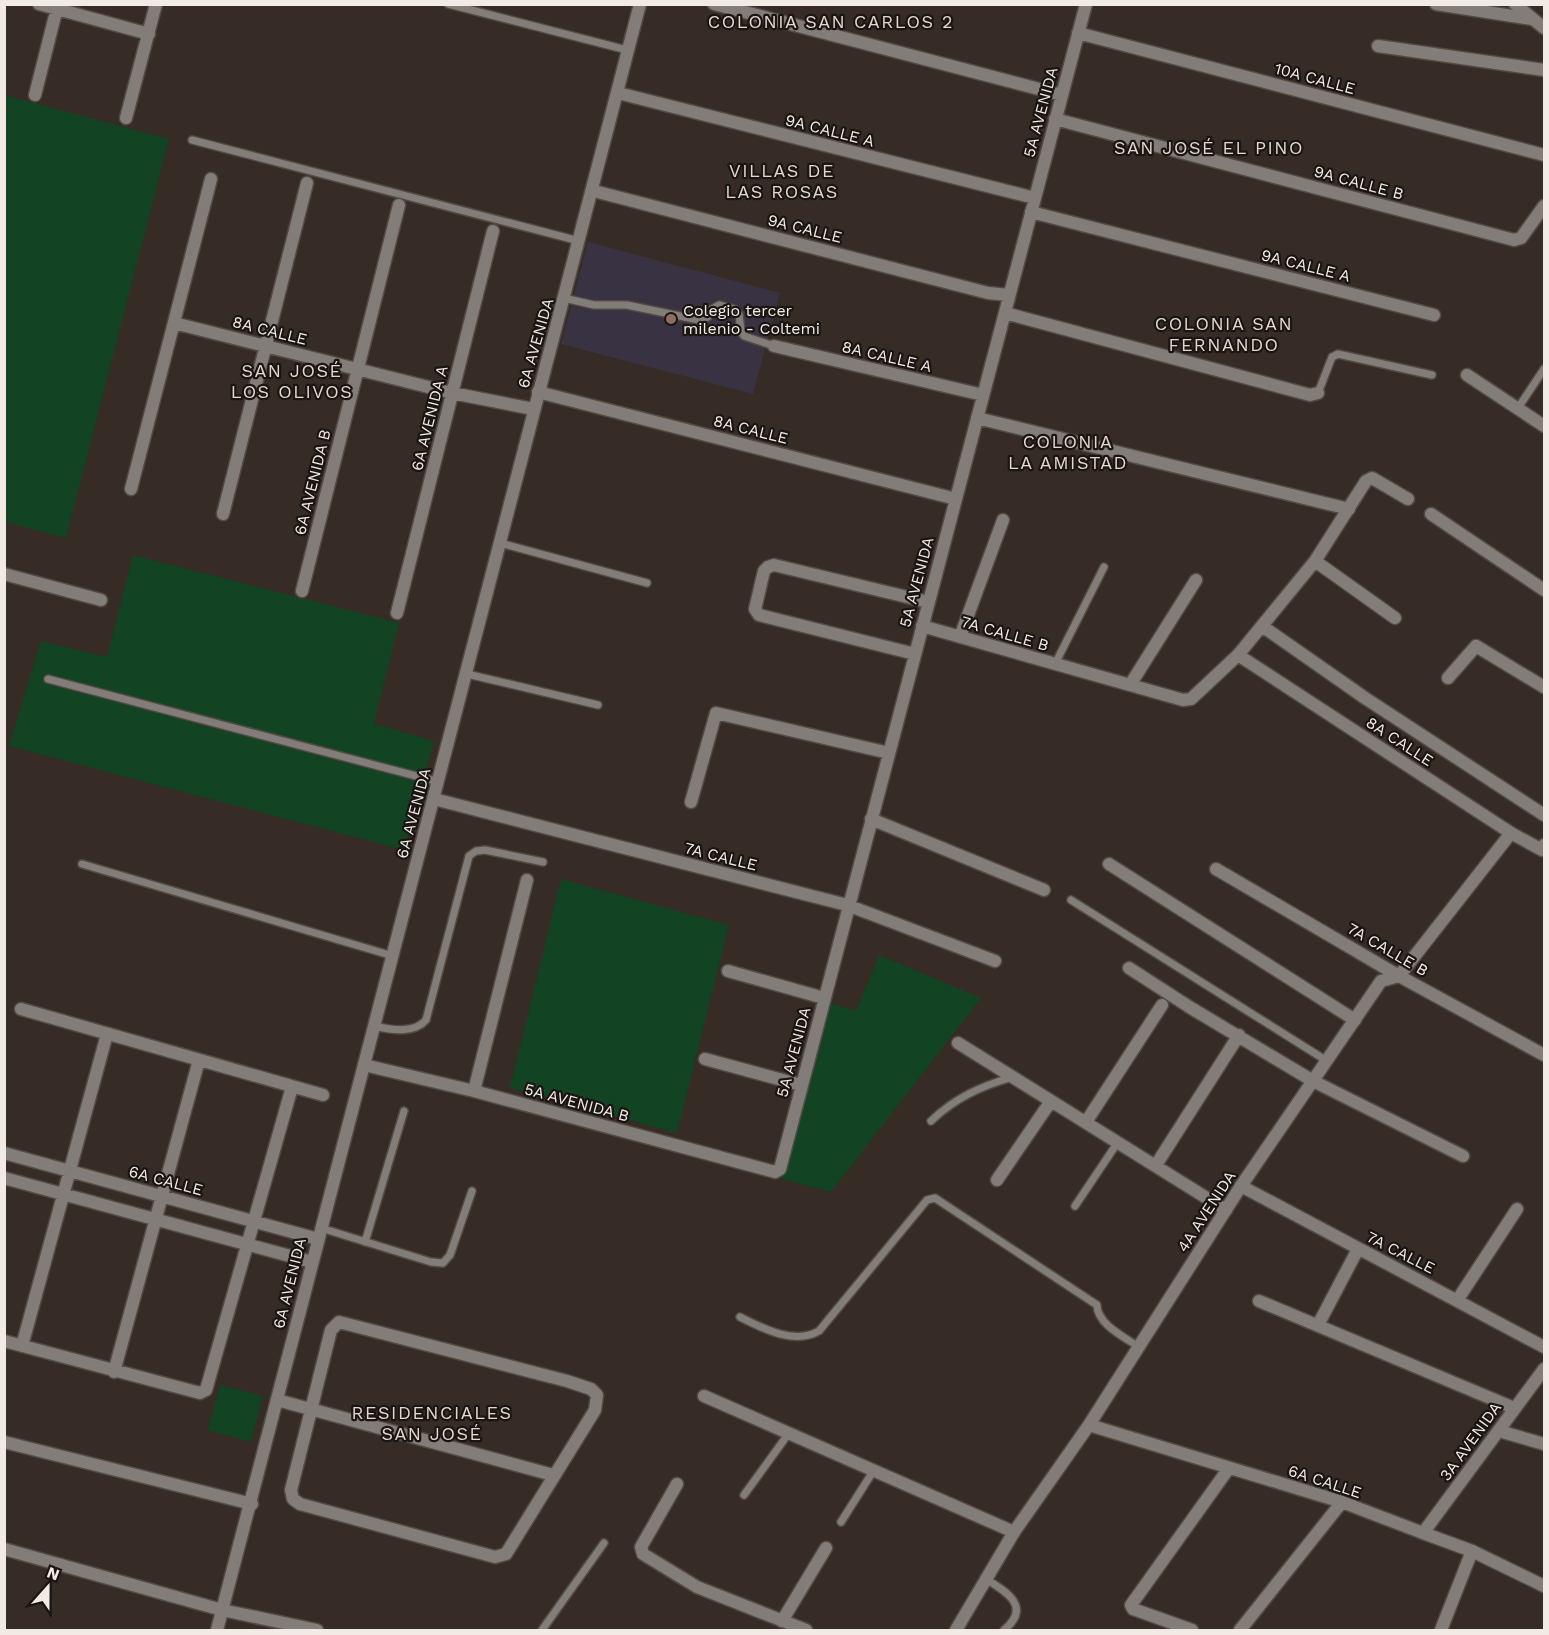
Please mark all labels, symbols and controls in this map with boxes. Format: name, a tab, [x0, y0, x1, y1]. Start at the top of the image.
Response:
district label: COLONIA SAN CARLOS 2	[708, 11, 954, 32]
street label: 10A CALLE	[1273, 59, 1357, 98]
street label: 5A AVENIDA	[1019, 65, 1062, 159]
street label: 9A CALLE A	[783, 110, 877, 151]
district label: SAN JOSÉ EL PINO	[1114, 137, 1304, 158]
district label: VILLAS DE LAS ROSAS	[725, 160, 839, 202]
street label: 9A CALLE B	[1312, 161, 1406, 204]
street label: 9A CALLE	[766, 210, 844, 247]
street label: 9A CALLE A	[1259, 245, 1353, 286]
street label: 6A AVENIDA	[514, 295, 558, 390]
place label: Colegio tercer milenio - Coltemi	[683, 301, 820, 338]
street label: 8A CALLE	[231, 312, 309, 349]
marker: Colegio tercer milenio - Coltemi	[664, 312, 678, 326]
district label: COLONIA SAN FERNANDO	[1155, 313, 1293, 355]
street label: 8A CALLE A	[840, 337, 934, 376]
district label: SAN JOSÉ LOS OLIVOS	[231, 360, 353, 402]
street label: 6A AVENIDA A	[407, 363, 452, 473]
street label: 8A CALLE	[712, 411, 790, 448]
street label: 6A AVENIDA B	[290, 427, 335, 537]
district label: COLONIA LA AMISTAD	[1008, 431, 1128, 473]
street label: 5A AVENIDA	[895, 535, 938, 629]
street label: 7A CALLE B	[959, 612, 1051, 655]
street label: 8A CALLE	[1363, 713, 1437, 770]
street label: 6A AVENIDA	[392, 765, 435, 860]
street label: 7A CALLE	[683, 838, 759, 875]
street label: 7A CALLE B	[1344, 919, 1432, 980]
street label: 5A AVENIDA	[772, 1005, 815, 1099]
street label: 5A AVENIDA B	[522, 1079, 631, 1126]
street label: 6A CALLE	[127, 1161, 205, 1199]
street label: 4A AVENIDA	[1173, 1167, 1240, 1255]
street label: 7A CALLE	[1363, 1227, 1438, 1278]
street label: 6A AVENIDA	[269, 1235, 310, 1330]
street label: 3A AVENIDA	[1436, 1398, 1506, 1484]
district label: RESIDENCIALES SAN JOSÉ	[352, 1402, 512, 1444]
street label: 6A CALLE	[1286, 1461, 1364, 1502]
north arrow	[18, 1557, 78, 1617]
text: N	[44, 1562, 62, 1584]

